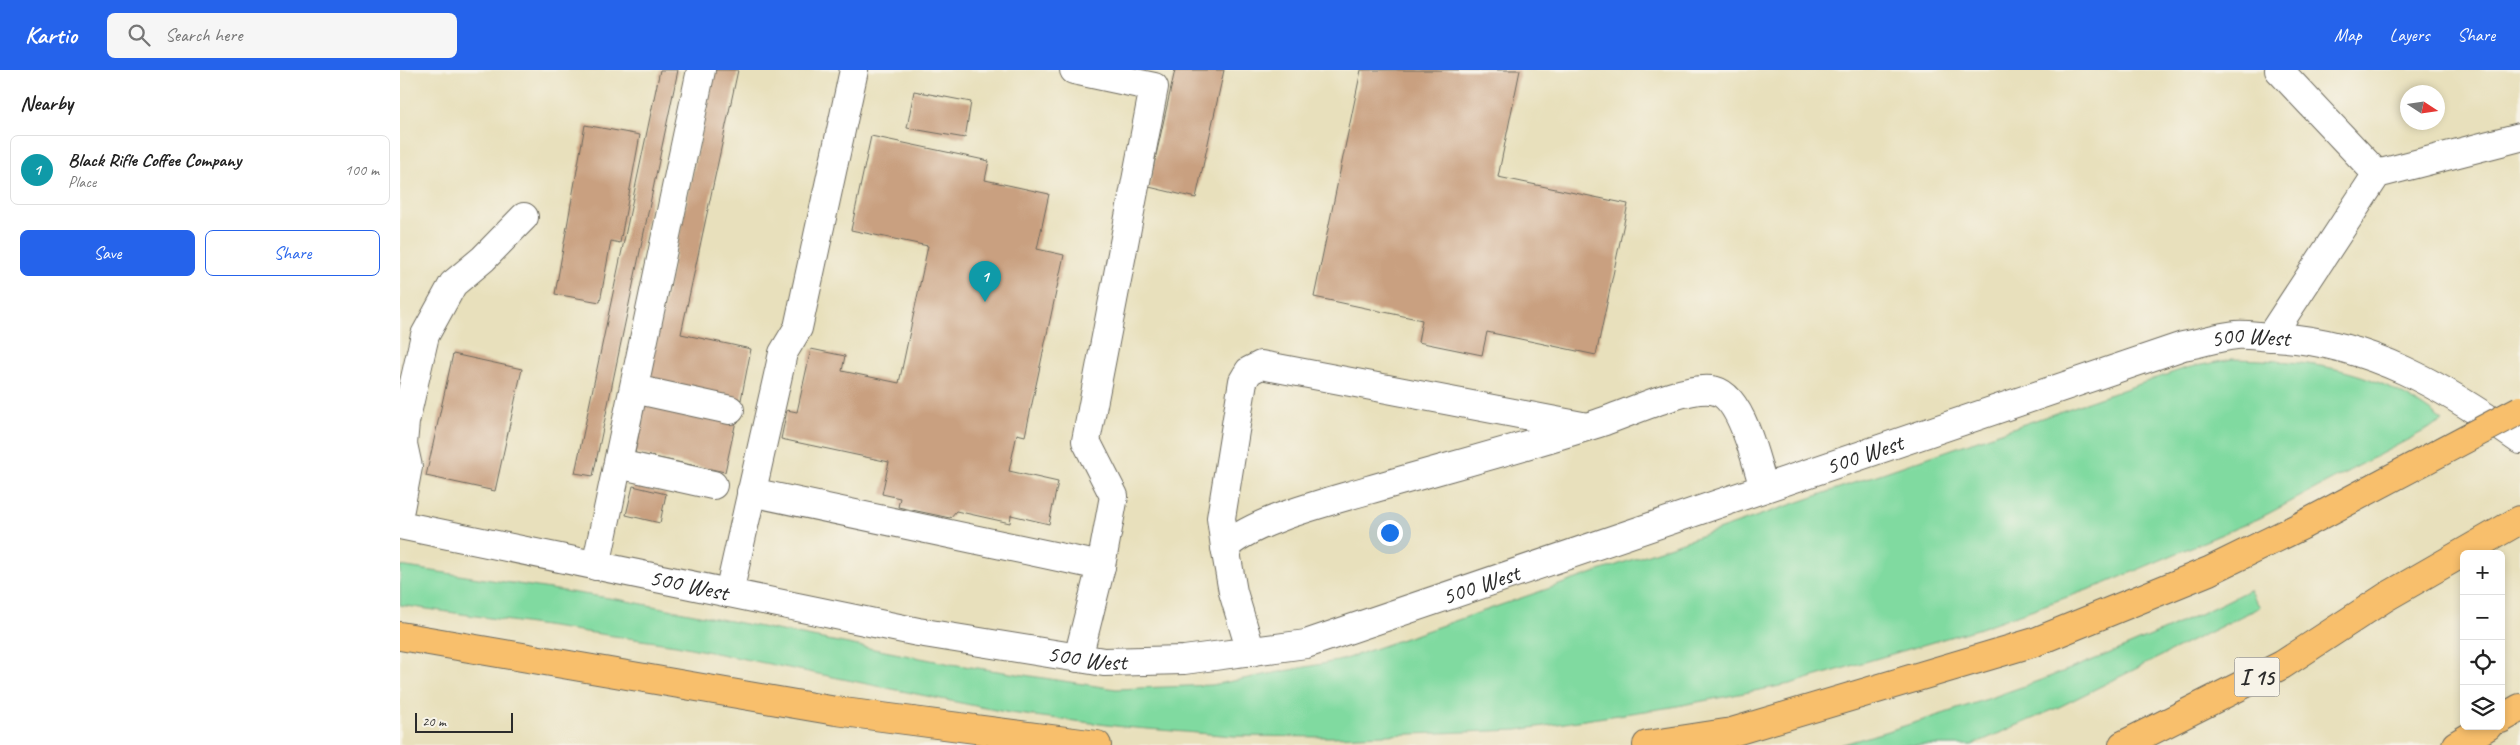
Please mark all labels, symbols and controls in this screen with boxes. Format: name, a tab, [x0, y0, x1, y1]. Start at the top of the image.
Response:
search box	[107, 13, 457, 58]
text: Kartio	[25, 20, 77, 50]
icon: search	[125, 21, 153, 49]
text: Search here	[165, 23, 242, 47]
text: Map	[2334, 24, 2362, 46]
text: Layers	[2390, 24, 2429, 46]
text: Share	[2457, 24, 2495, 46]
north arrow	[2400, 85, 2445, 130]
text: Nearby	[20, 90, 73, 116]
text: Black Rifle Coffee Company	[68, 148, 241, 172]
text: 1	[33, 160, 41, 180]
text: 100 m	[345, 160, 379, 180]
text: Place	[68, 172, 96, 192]
button: Save	[20, 230, 195, 276]
button: Share	[205, 230, 380, 276]
pin: 1	[969, 261, 1001, 302]
street label: 500 West	[2207, 319, 2293, 354]
street label: 500 West	[1822, 427, 1909, 481]
your location	[1377, 520, 1403, 546]
map controls	[2460, 550, 2505, 730]
button: +	[2460, 550, 2505, 595]
street label: 500 West	[1438, 557, 1525, 612]
street label: 500 West	[647, 562, 733, 608]
button: −	[2460, 595, 2505, 640]
street label: 500 West	[1045, 638, 1129, 677]
button: locate	[2460, 640, 2505, 685]
road number: I 15	[2234, 658, 2280, 696]
button: layers	[2460, 685, 2505, 730]
scale bar	[415, 710, 512, 733]
text: 20 m	[422, 713, 446, 730]

